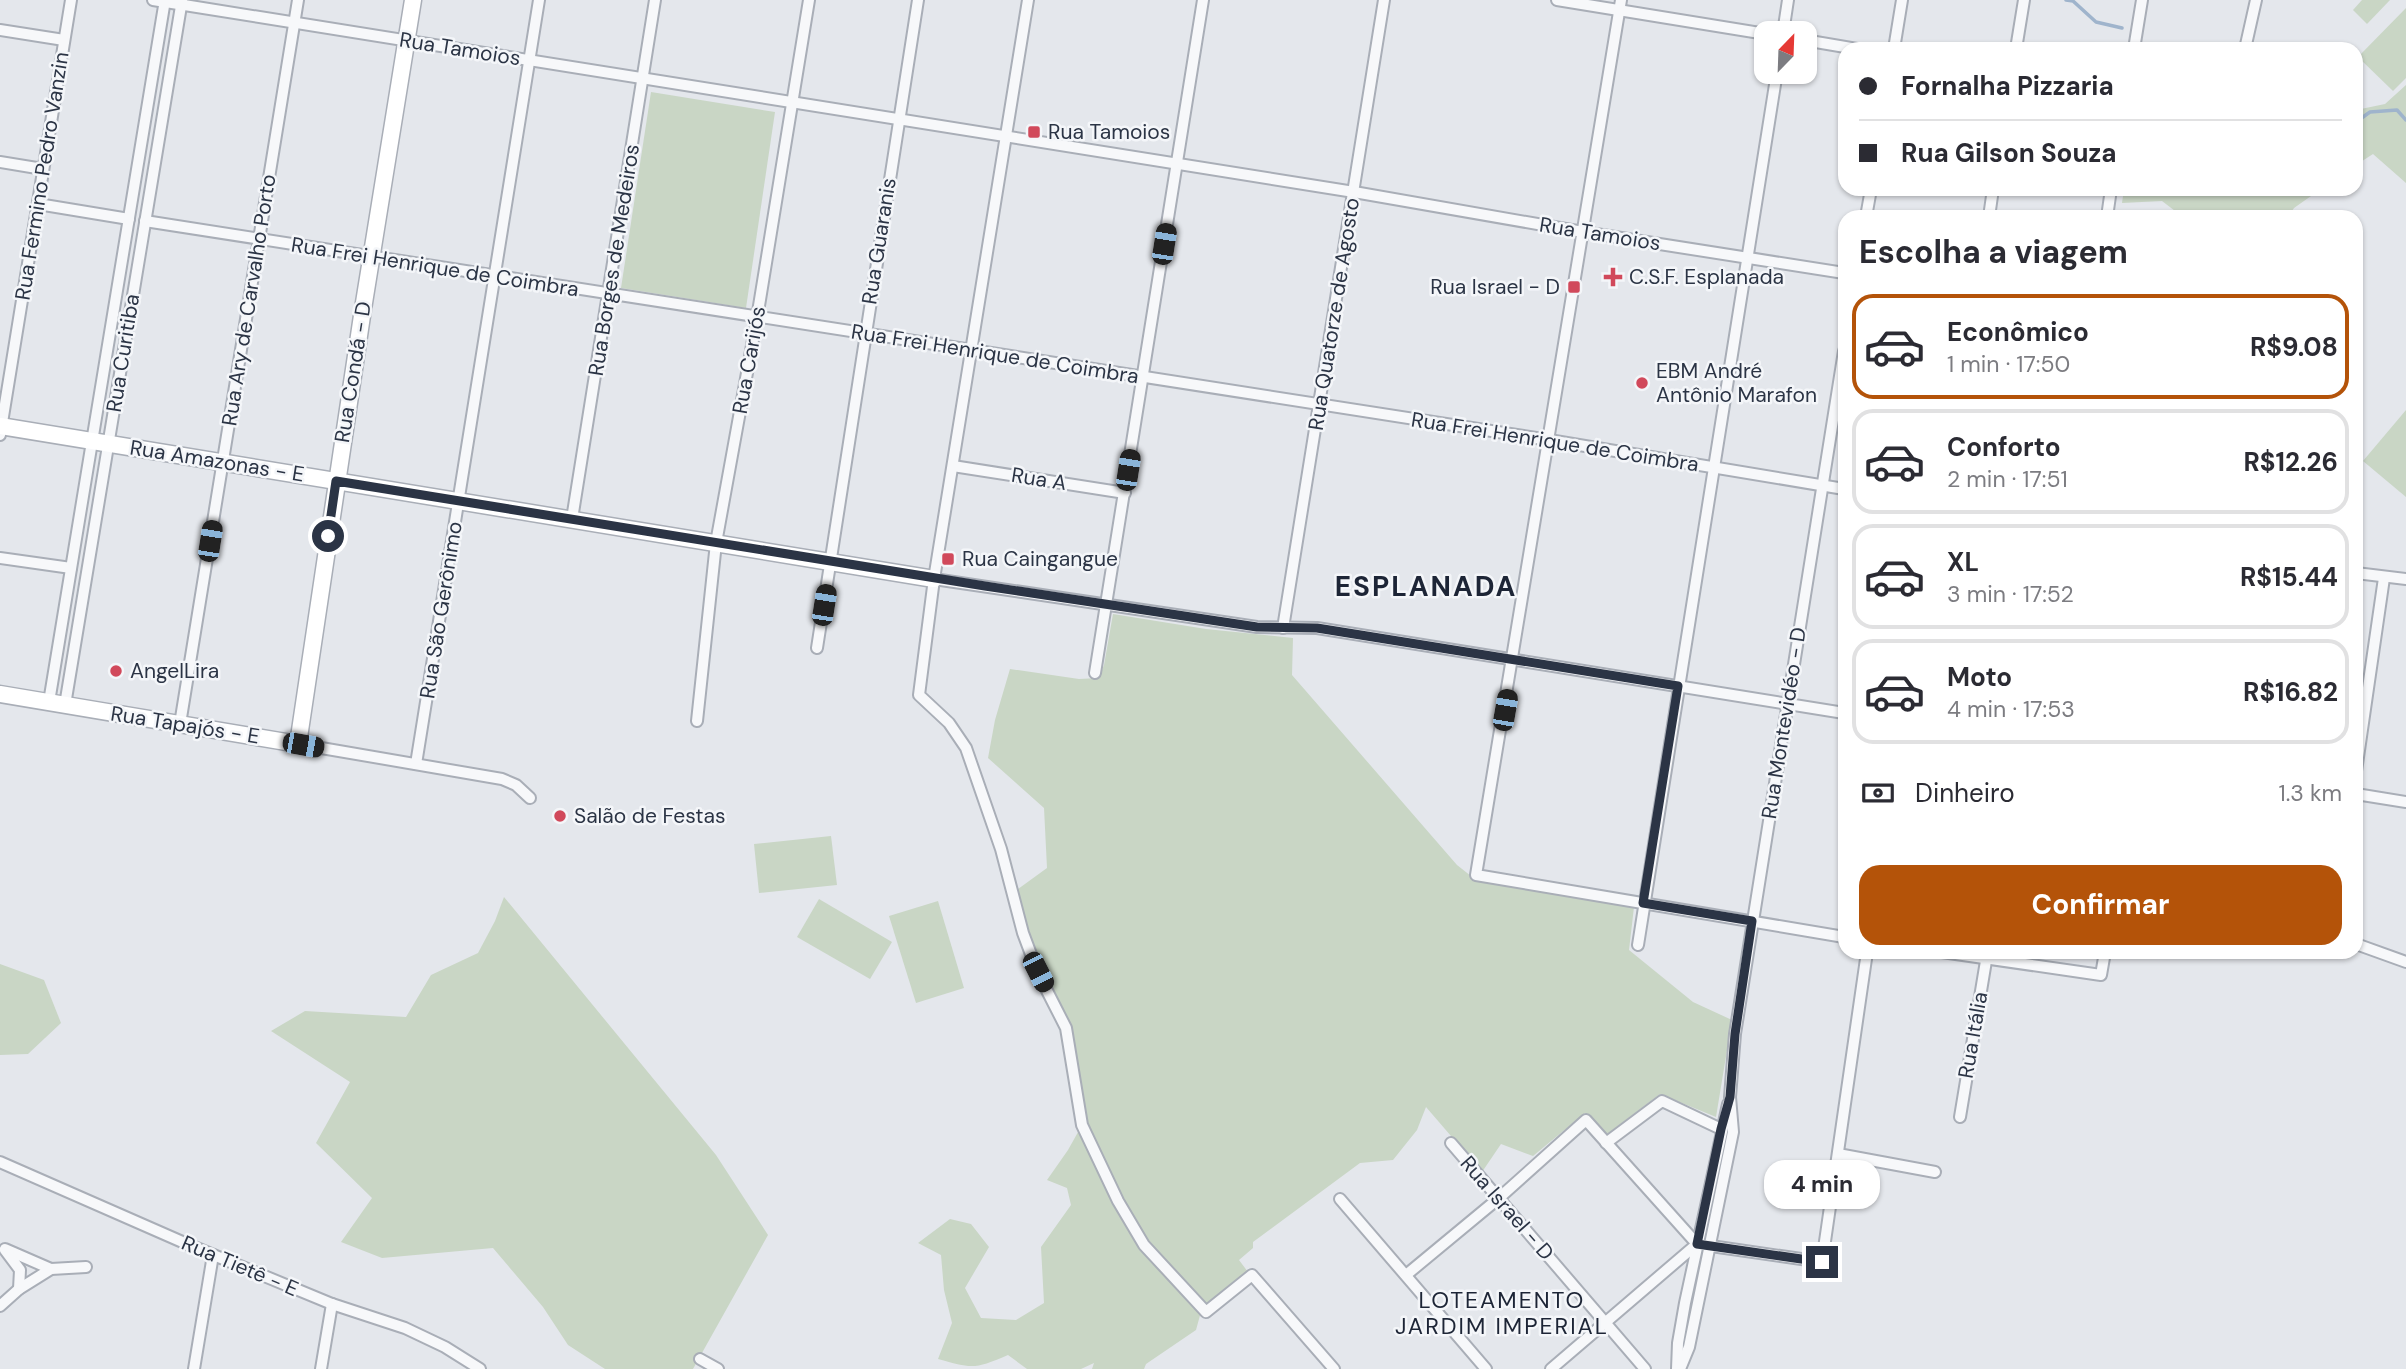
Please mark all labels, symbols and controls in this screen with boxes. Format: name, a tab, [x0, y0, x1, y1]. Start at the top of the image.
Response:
north arrow	[1754, 21, 1816, 84]
map controls	[1754, 21, 1817, 84]
street label: Rua Tamoios	[397, 26, 523, 72]
street label: Rua Fermino Pedro Vanzin	[9, 50, 75, 302]
text: Fornalha Pizzaria	[1901, 69, 2114, 103]
place label: Rua Tamoios	[1048, 118, 1170, 146]
marker: Rua Tamoios	[1026, 124, 1042, 140]
text: Rua Gilson Souza	[1901, 136, 2116, 170]
street label: Rua Borges de Medeiros	[582, 142, 646, 378]
street label: Rua Ary de Carvalho Porto	[215, 172, 283, 428]
street label: Rua Guaranis	[855, 176, 903, 306]
street label: Rua Quatorze de Agosto	[1302, 196, 1366, 432]
street label: Rua Tamoios	[1537, 211, 1663, 257]
car	[1151, 222, 1178, 266]
street label: Rua Frei Henrique de Coimbra	[289, 230, 581, 304]
text: Escolha a viagem	[1859, 231, 2128, 273]
place label: C.S.F. Esplanada	[1629, 263, 1784, 291]
marker: C.S.F. Esplanada	[1603, 267, 1623, 287]
place label: Rua Israel - D	[1430, 273, 1560, 301]
marker: Rua Israel - D	[1566, 279, 1582, 295]
street label: Rua Curitiba	[100, 292, 146, 414]
street label: Rua Condá - D	[328, 299, 378, 445]
street label: Rua Carijós	[726, 304, 772, 416]
icon: car	[1863, 315, 1926, 378]
text: Econômico	[1947, 315, 2089, 349]
street label: Rua Frei Henrique de Coimbra	[849, 317, 1141, 391]
text: R$9.08	[2250, 330, 2338, 364]
text: 1 min · 17:50	[1947, 349, 2070, 379]
place label: EBM André Antônio Marafon	[1656, 357, 1817, 409]
marker: EBM André Antônio Marafon	[1634, 375, 1650, 391]
street label: Rua Frei Henrique de Coimbra	[1409, 405, 1701, 479]
icon: car	[1863, 430, 1926, 493]
text: Conforto	[1947, 430, 2061, 464]
street label: Rua Amazonas - E	[128, 433, 306, 489]
text: R$12.26	[2243, 445, 2338, 479]
car	[1115, 448, 1142, 492]
street label: Rua A	[1009, 461, 1069, 497]
text: 2 min · 17:51	[1947, 464, 2068, 494]
car	[197, 519, 224, 563]
street label: Rua São Gerônimo	[413, 519, 469, 701]
route start	[312, 520, 344, 552]
place label: Rua Caingangue	[962, 545, 1118, 573]
icon: car	[1863, 545, 1926, 608]
text: XL	[1947, 545, 1979, 579]
marker: Rua Caingangue	[940, 551, 956, 567]
text: R$15.44	[2240, 560, 2338, 594]
district label: ESPLANADA	[1335, 568, 1517, 605]
text: 3 min · 17:52	[1947, 579, 2074, 609]
car	[811, 583, 838, 627]
street label: Rua Montevidéo - D	[1755, 625, 1813, 821]
place label: AngelLira	[130, 657, 219, 685]
icon: car	[1863, 660, 1926, 723]
text: Moto	[1947, 660, 2012, 694]
marker: AngelLira	[108, 663, 124, 679]
text: R$16.82	[2243, 675, 2338, 709]
car	[1492, 687, 1519, 733]
text: 4 min · 17:53	[1947, 694, 2075, 724]
street label: Rua Tapajós - E	[109, 699, 261, 751]
car	[281, 731, 326, 759]
icon: cash	[1859, 774, 1897, 812]
text: Dinheiro	[1915, 776, 2015, 810]
text: 1.3 km	[2278, 778, 2342, 808]
place label: Salão de Festas	[574, 802, 725, 830]
marker: Salão de Festas	[552, 808, 568, 824]
button: Confirmar	[1859, 865, 2342, 945]
car	[1020, 949, 1057, 995]
street label: Rua Itália	[1952, 990, 1994, 1080]
street label: Rua Israel - D	[1454, 1150, 1560, 1266]
callout: 4 min	[1764, 1160, 1880, 1210]
text: 4 min	[1791, 1169, 1853, 1199]
street label: Rua Tietê - E	[177, 1229, 303, 1303]
route end	[1806, 1246, 1838, 1278]
district label: LOTEAMENTO JARDIM IMPERIAL	[1395, 1285, 1609, 1341]

